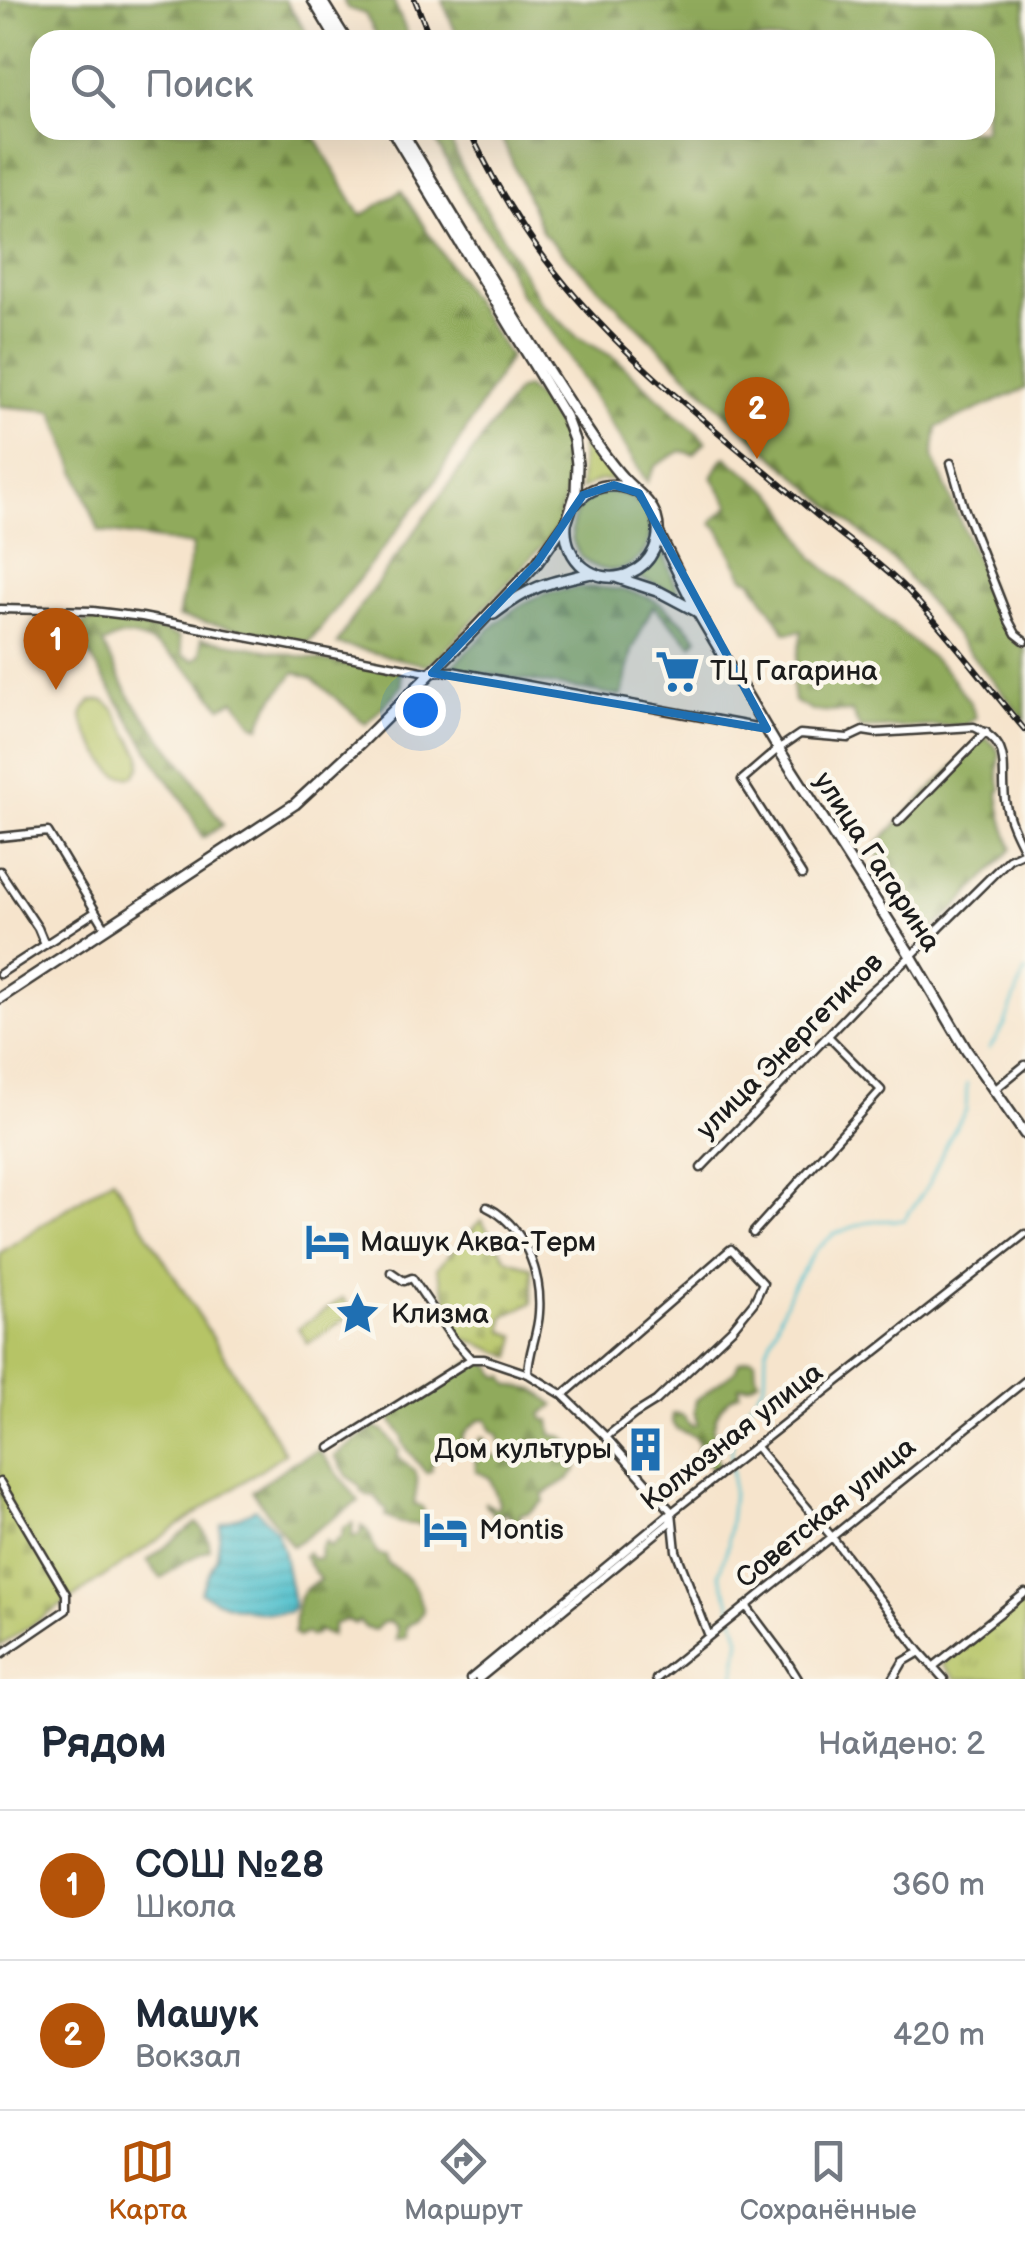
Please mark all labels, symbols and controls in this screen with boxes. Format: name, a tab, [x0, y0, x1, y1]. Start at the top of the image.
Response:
search box	[30, 30, 995, 140]
icon: search	[65, 58, 120, 113]
text: Поиск	[145, 63, 253, 108]
pin: 2	[724, 376, 790, 459]
pin: 1	[23, 608, 88, 690]
supermarket icon: ТЦ Гагарина	[653, 647, 701, 695]
place label: ТЦ Гагарина	[710, 655, 878, 688]
your location	[395, 685, 446, 736]
street label: улица Гагарина	[807, 766, 948, 958]
street label: улица Энергетиков	[690, 946, 890, 1146]
hotel icon: Машук Аква-Терм	[303, 1218, 351, 1266]
place label: Машук Аква-Терм	[360, 1226, 596, 1259]
place icon: Клизма	[334, 1290, 382, 1338]
place label: Клизма	[391, 1298, 490, 1331]
street label: Колхозная улица	[635, 1356, 830, 1518]
building icon: Дом культуры	[621, 1425, 669, 1473]
street label: Советская улица	[730, 1430, 923, 1596]
place label: Дом культуры	[435, 1433, 612, 1466]
hotel icon: Montis	[422, 1506, 470, 1554]
place label: Montis	[479, 1514, 564, 1547]
text: Рядом	[40, 1719, 167, 1770]
text: Найдено: 2	[818, 1725, 985, 1764]
text: СОШ №28	[135, 1843, 325, 1888]
text: 1	[66, 1866, 79, 1905]
text: 360 m	[892, 1866, 985, 1905]
text: Школа	[135, 1888, 236, 1927]
text: Машук	[135, 1993, 258, 2038]
text: 2	[63, 2016, 82, 2055]
text: 420 m	[893, 2016, 985, 2055]
text: Вокзал	[135, 2038, 242, 2077]
tab: Карта	[108, 2134, 187, 2227]
tab: Маршрут	[404, 2134, 523, 2227]
tab: Сохранённые	[740, 2134, 917, 2227]

